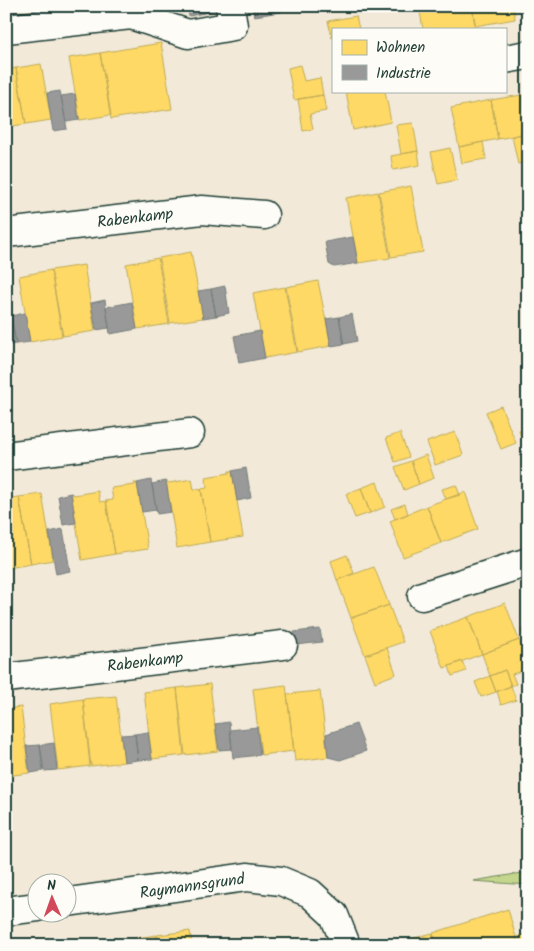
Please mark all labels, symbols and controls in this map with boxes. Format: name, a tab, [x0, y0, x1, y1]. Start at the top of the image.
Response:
legend	[332, 28, 506, 92]
text: Wohnen	[376, 36, 425, 60]
text: Industrie	[376, 62, 431, 86]
street label: Rabenkamp	[96, 201, 175, 236]
street label: Rabenkamp	[106, 645, 185, 680]
street label: Raymannsgrund	[138, 867, 247, 906]
north arrow	[28, 874, 78, 924]
text: N	[47, 875, 57, 897]

